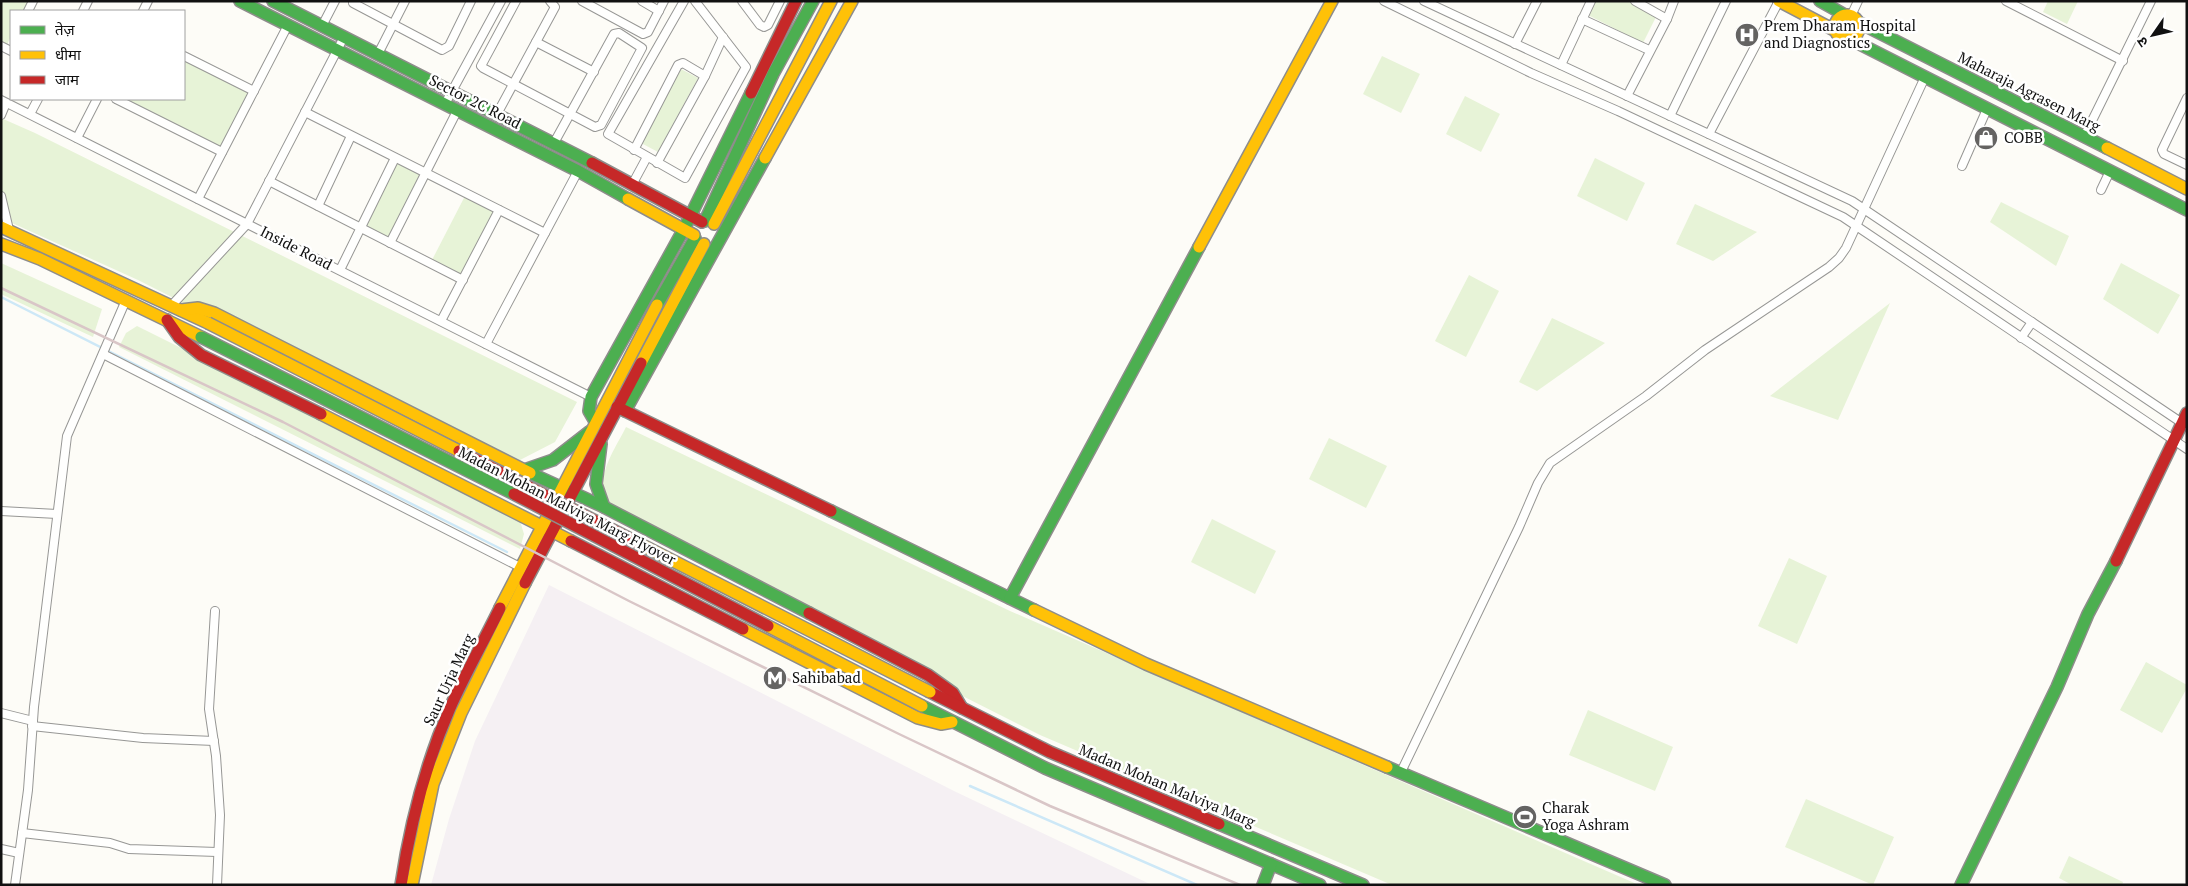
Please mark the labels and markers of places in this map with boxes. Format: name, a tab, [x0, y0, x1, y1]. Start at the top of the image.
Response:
place label: Prem Dharam Hospital and Diagnostics	[1764, 15, 1916, 52]
hospital icon: Prem Dharam Hospital and Diagnostics	[1734, 22, 1760, 48]
shop icon: COBB	[1973, 125, 1999, 151]
place label: COBB	[2004, 127, 2043, 147]
metro station icon: Sahibabad	[762, 665, 788, 691]
place label: Sahibabad	[792, 667, 861, 687]
place label: Charak Yoga Ashram	[1542, 797, 1629, 834]
sports icon: Charak Yoga Ashram	[1512, 804, 1538, 830]

